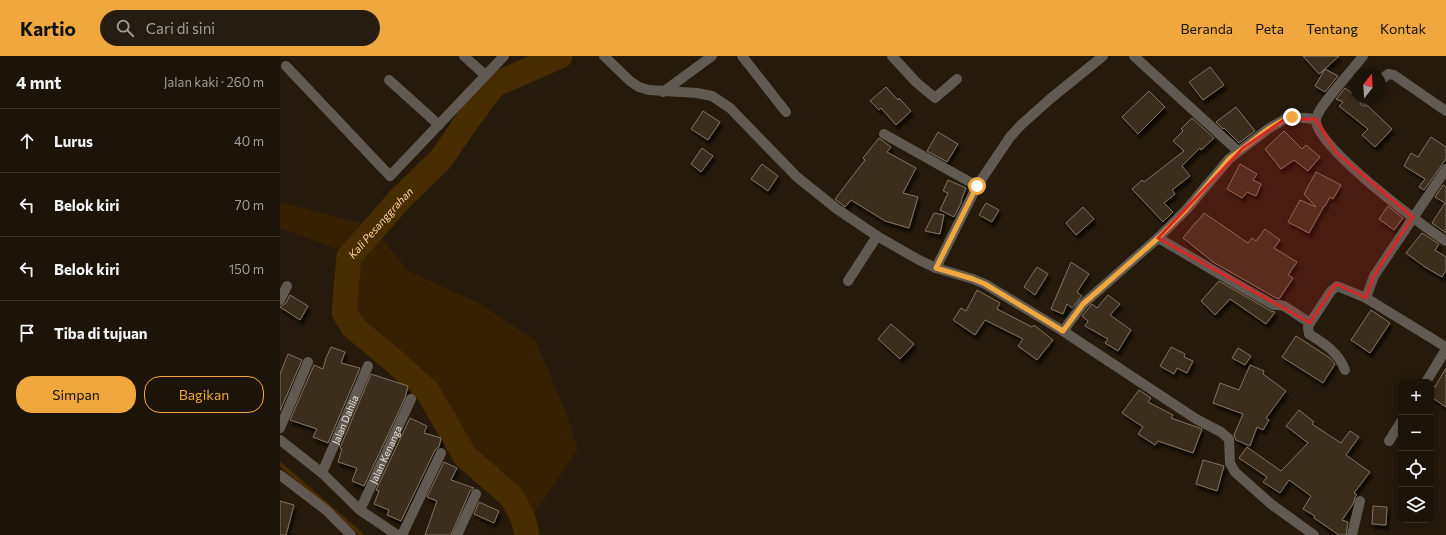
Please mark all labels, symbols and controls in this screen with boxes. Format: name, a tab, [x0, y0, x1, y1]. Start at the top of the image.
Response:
search box	[100, 10, 380, 46]
text: Kartio	[20, 17, 76, 40]
icon: search	[114, 17, 136, 39]
text: Cari di sini	[146, 19, 215, 37]
text: Beranda	[1181, 20, 1233, 37]
text: Peta	[1255, 20, 1284, 37]
text: Tentang	[1306, 20, 1358, 37]
text: Kontak	[1380, 20, 1426, 37]
north arrow	[1350, 68, 1386, 104]
text: 4 mnt	[16, 72, 62, 93]
text: Jalan kaki · 260 m	[164, 74, 264, 90]
route end	[1283, 108, 1301, 126]
icon: ahead	[16, 130, 38, 152]
text: Lurus	[54, 132, 93, 150]
text: 40 m	[234, 133, 264, 149]
route start	[968, 177, 986, 195]
water label: Kali Pesanggrahan	[345, 184, 415, 260]
icon: left	[16, 194, 38, 216]
text: Belok kiri	[54, 196, 120, 214]
text: 70 m	[235, 197, 264, 213]
icon: left	[16, 258, 38, 280]
text: Belok kiri	[54, 260, 120, 278]
text: 150 m	[229, 261, 264, 277]
icon: arrive	[16, 322, 38, 344]
text: Tiba di tujuan	[54, 324, 148, 342]
button: Simpan	[16, 376, 136, 413]
button: Bagikan	[144, 376, 264, 413]
map controls	[1398, 379, 1434, 523]
button: +	[1398, 379, 1434, 415]
street label: Jalan Dahlia	[329, 393, 361, 446]
button: −	[1398, 415, 1434, 451]
street label: Jalan Kenanga	[367, 424, 404, 485]
button: locate	[1398, 451, 1434, 487]
button: layers	[1398, 487, 1434, 523]

